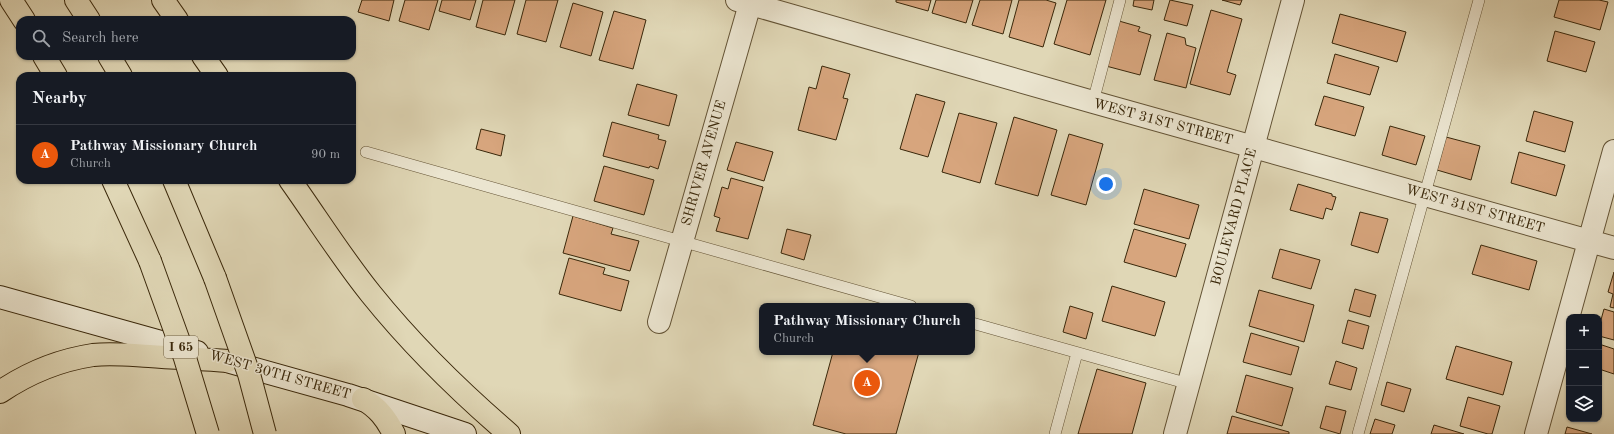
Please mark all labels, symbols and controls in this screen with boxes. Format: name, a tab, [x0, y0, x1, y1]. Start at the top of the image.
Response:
search box	[16, 16, 356, 60]
icon: search	[30, 27, 52, 49]
text: Search here	[62, 31, 139, 46]
text: Nearby	[32, 90, 87, 107]
street label: WEST 31ST STREET	[1092, 97, 1234, 147]
street label: SHRIVER AVENUE	[679, 99, 729, 227]
text: Pathway Missionary Church	[70, 139, 257, 154]
street label: BOULEVARD PLACE	[1209, 147, 1259, 287]
text: A	[40, 148, 50, 161]
text: 90 m	[311, 148, 340, 161]
text: Church	[70, 157, 111, 170]
your location	[1096, 174, 1116, 194]
street label: WEST 31ST STREET	[1404, 182, 1546, 236]
popup	[759, 303, 975, 355]
text: Pathway Missionary Church	[773, 314, 961, 329]
map controls	[1566, 314, 1602, 422]
button: +	[1566, 314, 1602, 350]
text: Church	[773, 332, 814, 345]
road number: I 65	[164, 336, 198, 358]
street label: WEST 30TH STREET	[208, 348, 352, 402]
button: −	[1566, 350, 1602, 386]
pin: A	[854, 368, 880, 398]
button: layers	[1566, 386, 1602, 422]

